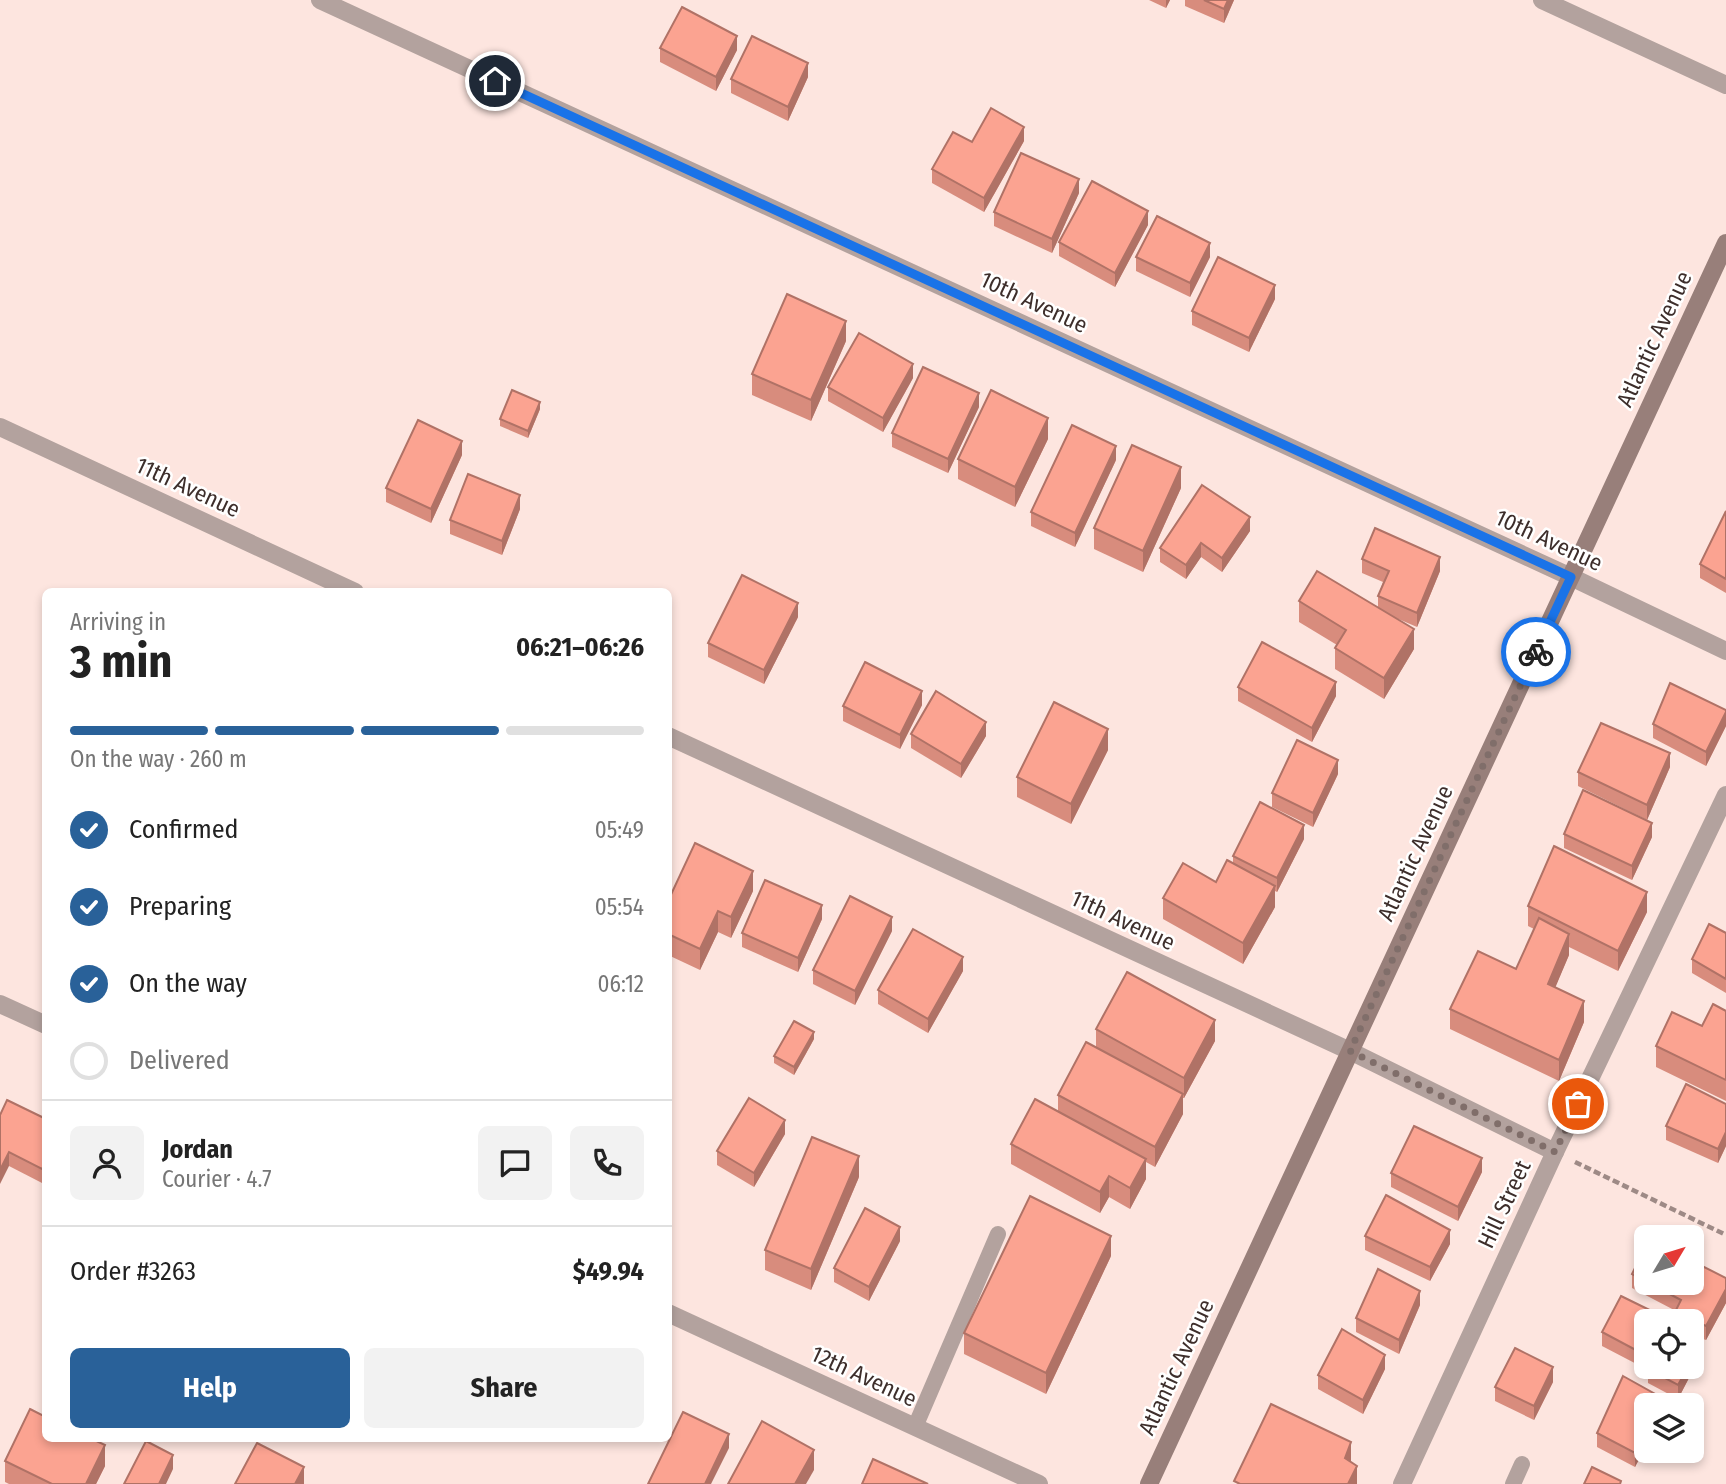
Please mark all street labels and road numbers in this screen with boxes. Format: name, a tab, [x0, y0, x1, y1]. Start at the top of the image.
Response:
street label: 10th Avenue	[976, 265, 1092, 339]
street label: Atlantic Avenue	[1610, 267, 1698, 411]
street label: 11th Avenue	[131, 451, 245, 523]
street label: 10th Avenue	[1491, 503, 1607, 577]
street label: Atlantic Avenue	[1371, 781, 1459, 925]
street label: 11th Avenue	[1066, 884, 1180, 956]
street label: Hill Street	[1471, 1155, 1537, 1252]
street label: Atlantic Avenue	[1132, 1295, 1220, 1439]
street label: 12th Avenue	[807, 1339, 921, 1413]

